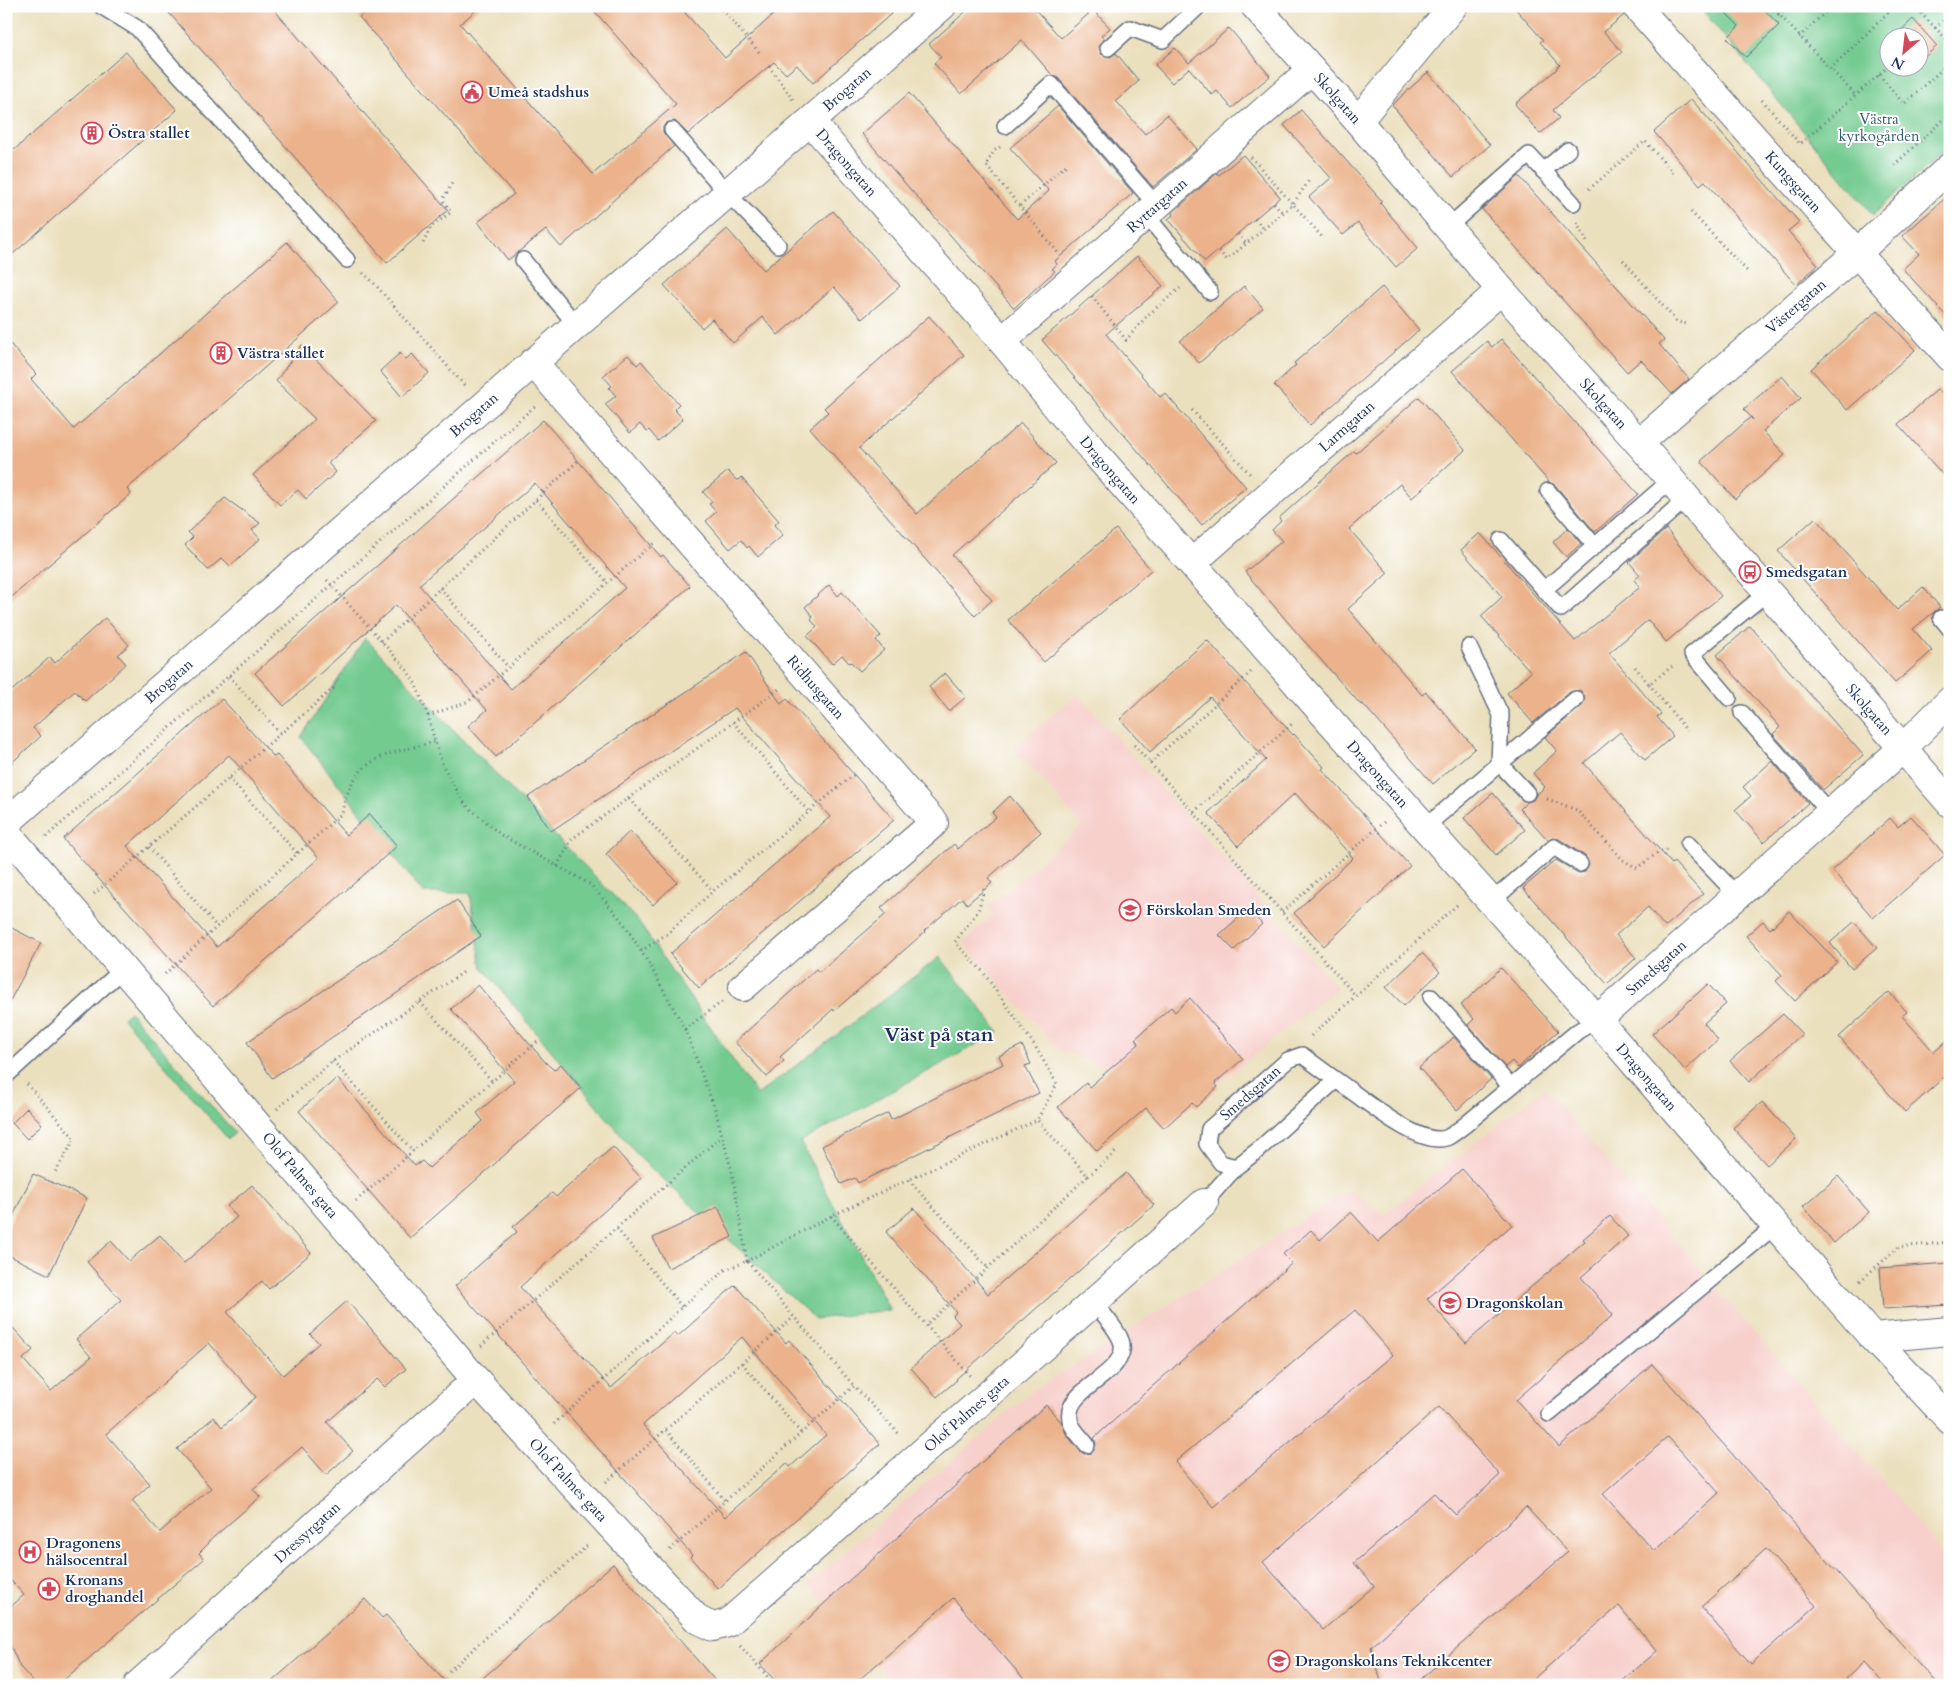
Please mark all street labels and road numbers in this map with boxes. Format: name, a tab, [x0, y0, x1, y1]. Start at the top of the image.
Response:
street label: Brogatan	[818, 62, 876, 116]
street label: Skolgatan	[1310, 69, 1366, 129]
street label: Dragongatan	[811, 125, 882, 201]
street label: Kungsgatan	[1761, 147, 1826, 217]
street label: Ryttargatan	[1122, 173, 1192, 237]
street label: Västergatan	[1761, 274, 1831, 338]
street label: Skolgatan	[1575, 374, 1632, 434]
street label: Brogatan	[445, 388, 503, 441]
street label: Larmgatan	[1314, 396, 1379, 456]
street label: Dragongatan	[1075, 432, 1146, 509]
street label: Ridhusgatan	[782, 651, 850, 724]
street label: Brogatan	[140, 654, 198, 708]
street label: Skolgatan	[1841, 679, 1897, 740]
street label: Dragongatan	[1342, 736, 1413, 812]
street label: Smedsgatan	[1621, 935, 1691, 1000]
street label: Dragongatan	[1611, 1039, 1682, 1116]
street label: Smedsgatan	[1216, 1061, 1285, 1125]
street label: Olof Palmes gata	[258, 1128, 343, 1223]
street label: Olof Palmes gata	[919, 1371, 1014, 1457]
street label: Olof Palmes gata	[525, 1434, 613, 1526]
street label: Dressyrgatan	[270, 1497, 345, 1567]

